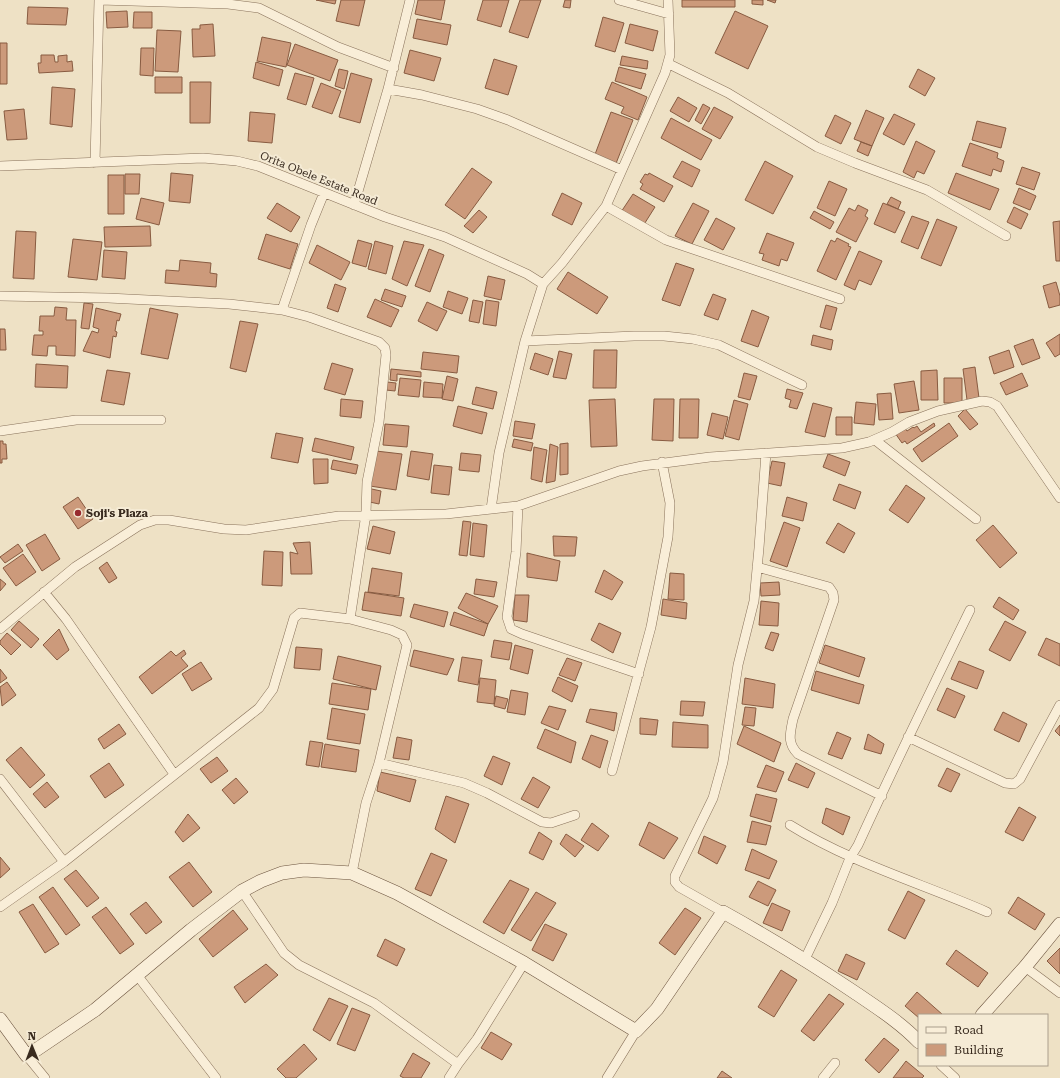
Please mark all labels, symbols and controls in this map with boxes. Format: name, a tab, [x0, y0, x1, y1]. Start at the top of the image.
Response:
street label: Orita Obele Estate Road	[258, 149, 380, 208]
place label: Soji's Plaza	[86, 507, 148, 520]
marker: Soji's Plaza	[73, 508, 83, 518]
legend	[918, 1014, 1048, 1066]
text: Road	[954, 1023, 984, 1037]
north arrow	[12, 1026, 52, 1066]
text: N	[27, 1030, 37, 1043]
text: Building	[954, 1043, 1003, 1057]

